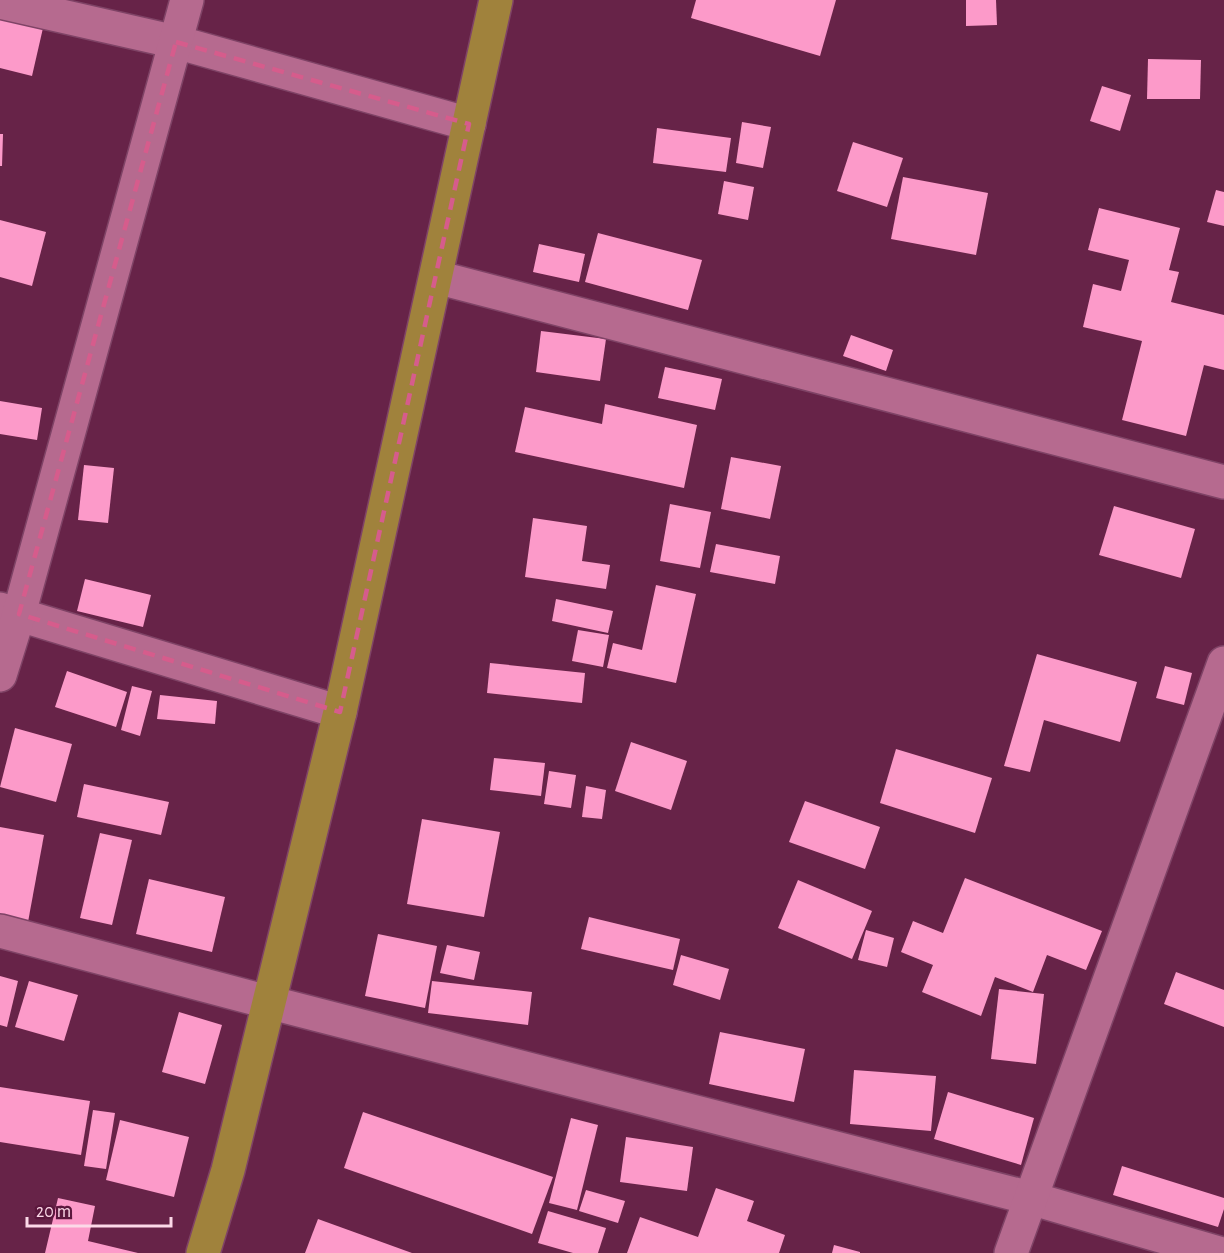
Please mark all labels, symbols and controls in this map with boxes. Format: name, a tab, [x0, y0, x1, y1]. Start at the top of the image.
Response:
scale bar	[27, 1190, 171, 1228]
text: 20 m	[36, 1203, 71, 1221]

